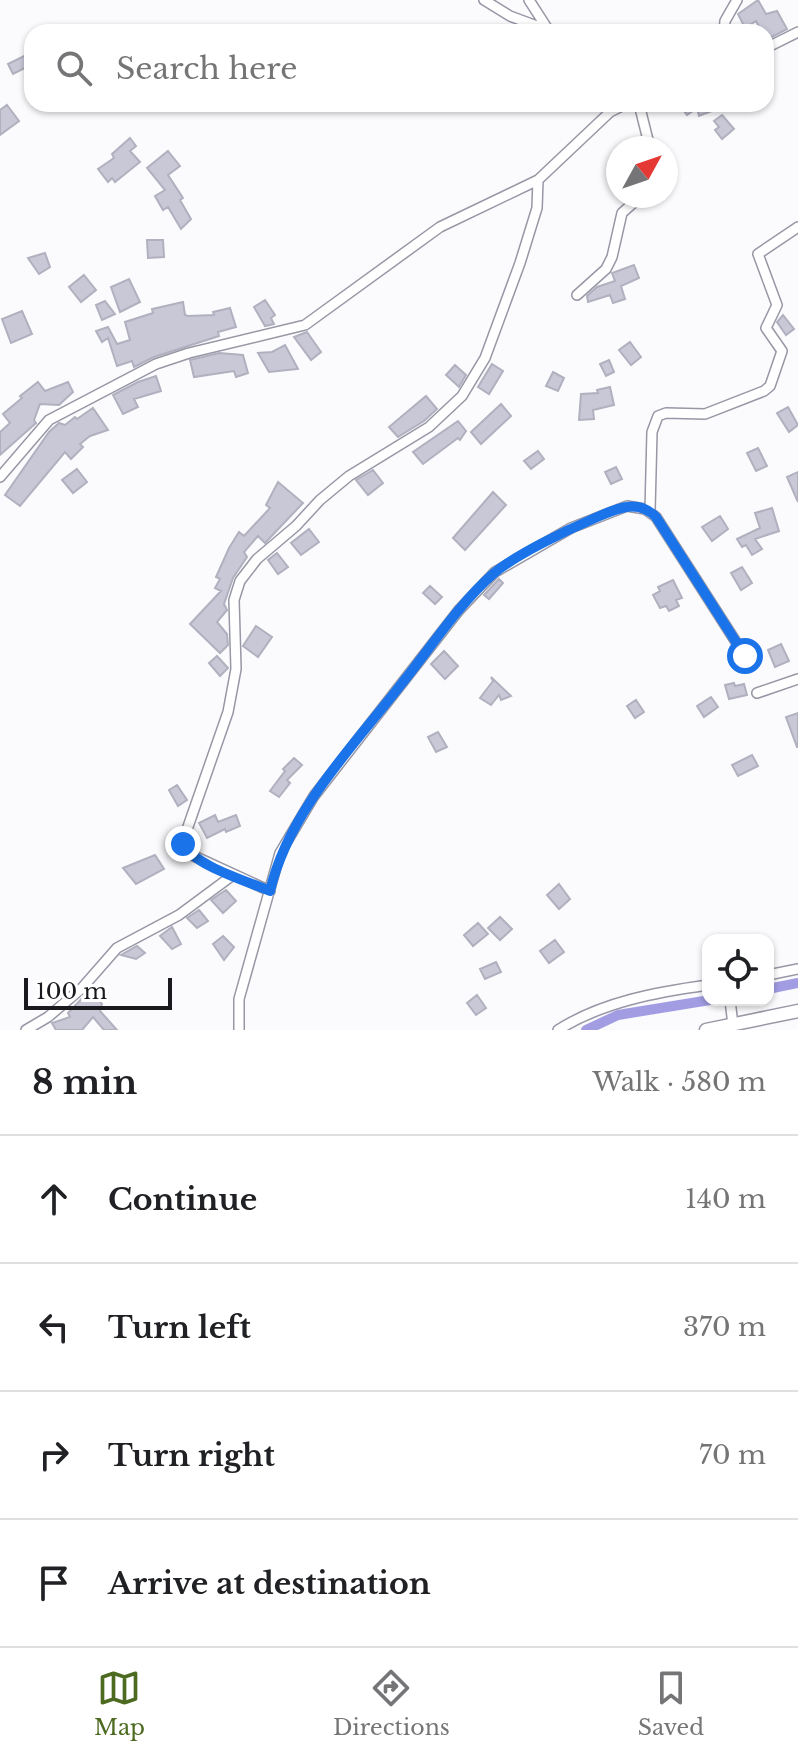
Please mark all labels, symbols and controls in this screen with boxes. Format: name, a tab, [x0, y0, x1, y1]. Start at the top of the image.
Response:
search box	[24, 24, 774, 112]
icon: search	[52, 46, 96, 90]
text: Search here	[116, 50, 297, 87]
north arrow	[606, 136, 678, 208]
route start	[727, 638, 763, 674]
route end	[165, 826, 201, 862]
map controls	[702, 934, 774, 1006]
button: locate	[702, 934, 774, 1006]
scale bar	[24, 974, 172, 1010]
text: 100 m	[36, 978, 107, 1005]
text: 8 min	[32, 1061, 137, 1103]
text: Walk · 580 m	[592, 1066, 766, 1098]
icon: ahead	[32, 1177, 76, 1221]
text: Continue	[108, 1181, 257, 1218]
text: 140 m	[685, 1183, 766, 1215]
icon: left	[32, 1305, 76, 1349]
text: Turn left	[108, 1309, 251, 1346]
text: 370 m	[683, 1311, 766, 1343]
icon: right	[32, 1433, 76, 1477]
text: Turn right	[108, 1437, 275, 1474]
text: 70 m	[699, 1439, 766, 1471]
icon: arrive	[32, 1561, 76, 1605]
text: Arrive at destination	[108, 1565, 431, 1602]
tab: Map	[94, 1666, 145, 1741]
tab: Directions	[333, 1666, 450, 1741]
tab: Saved	[638, 1666, 704, 1741]

